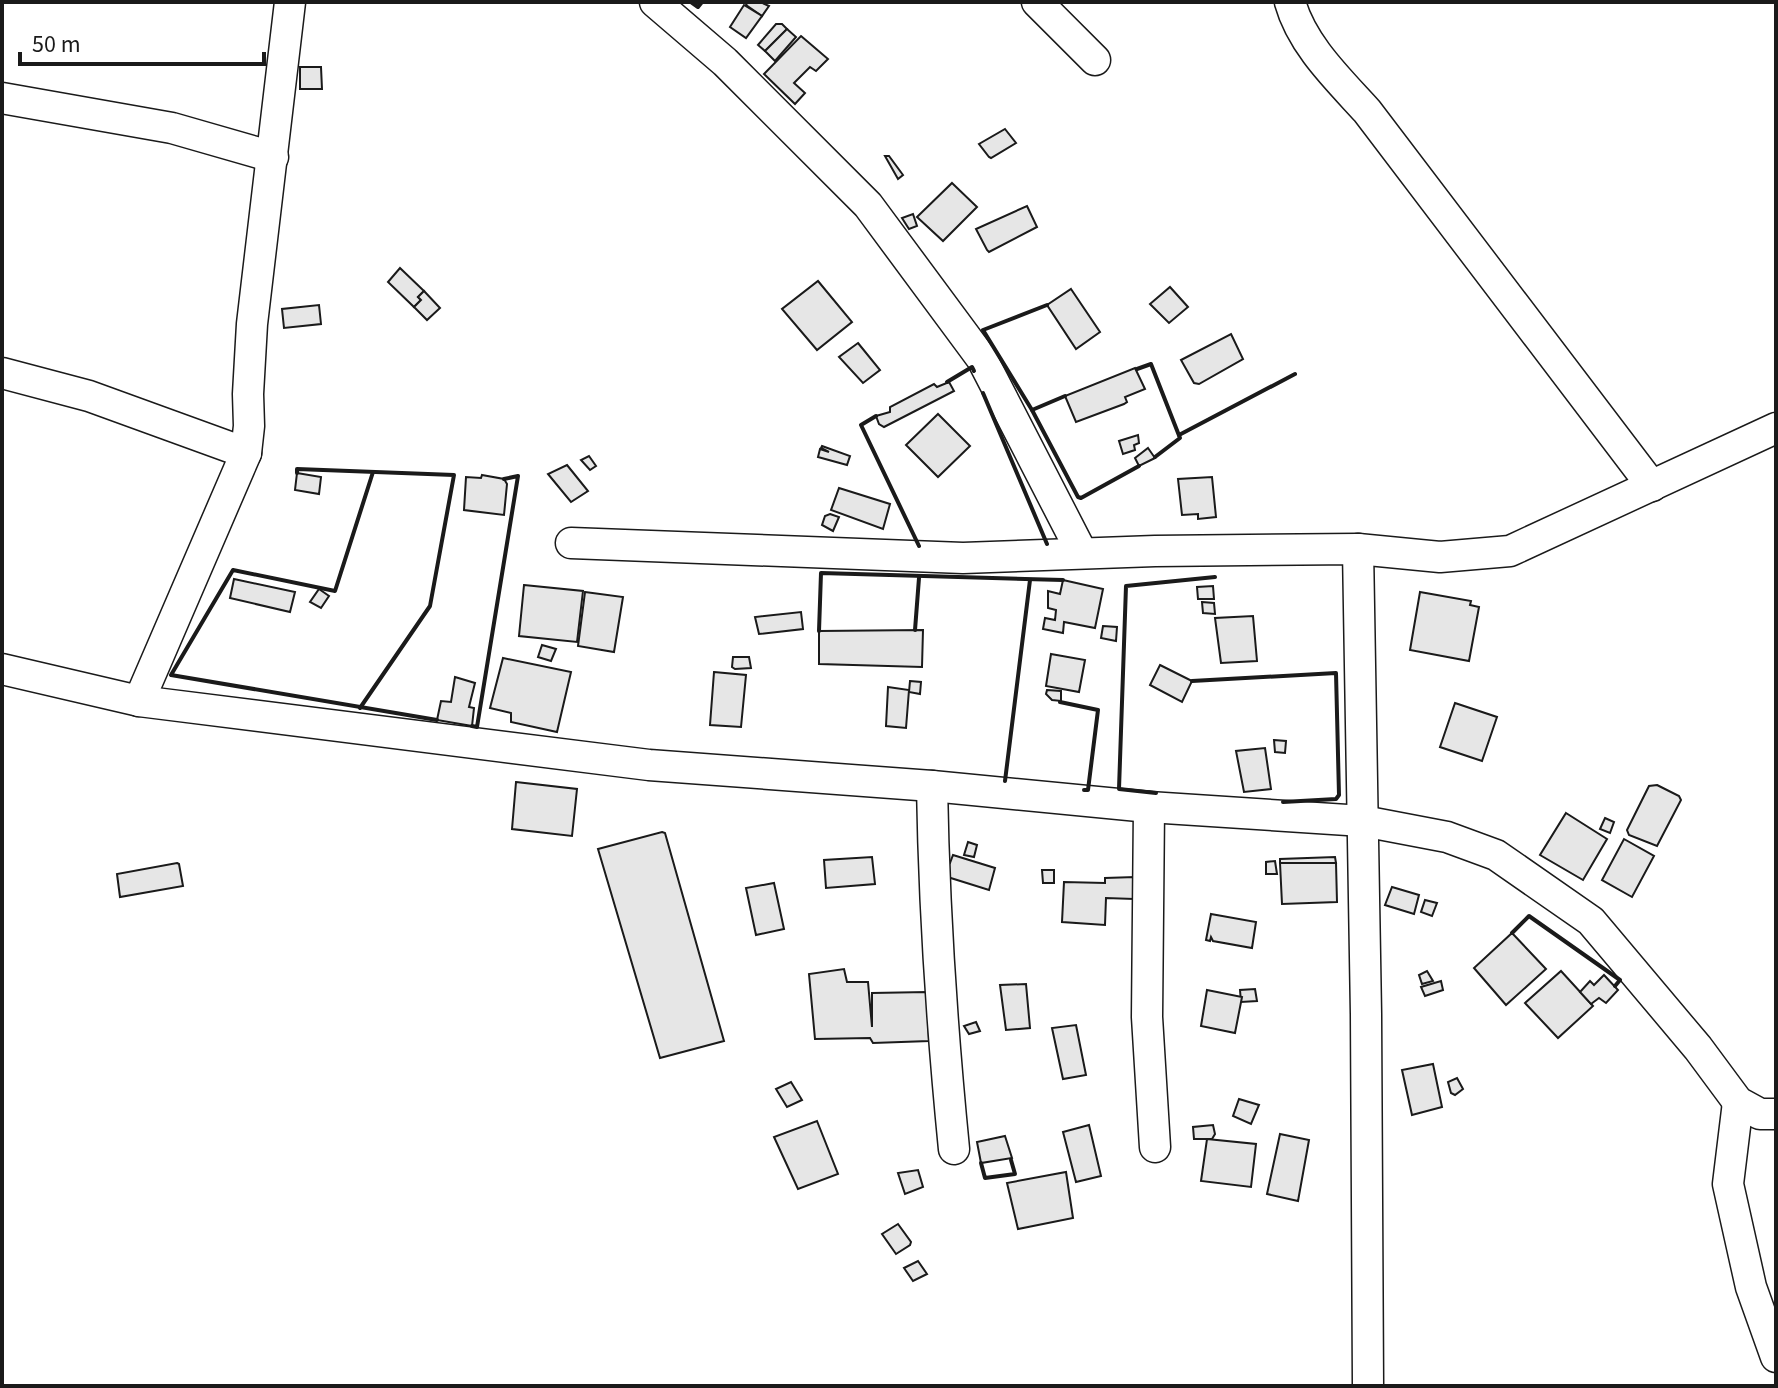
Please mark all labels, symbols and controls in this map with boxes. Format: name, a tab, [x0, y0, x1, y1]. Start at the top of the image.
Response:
scale bar	[20, 16, 264, 66]
text: 50 m	[32, 27, 81, 62]

